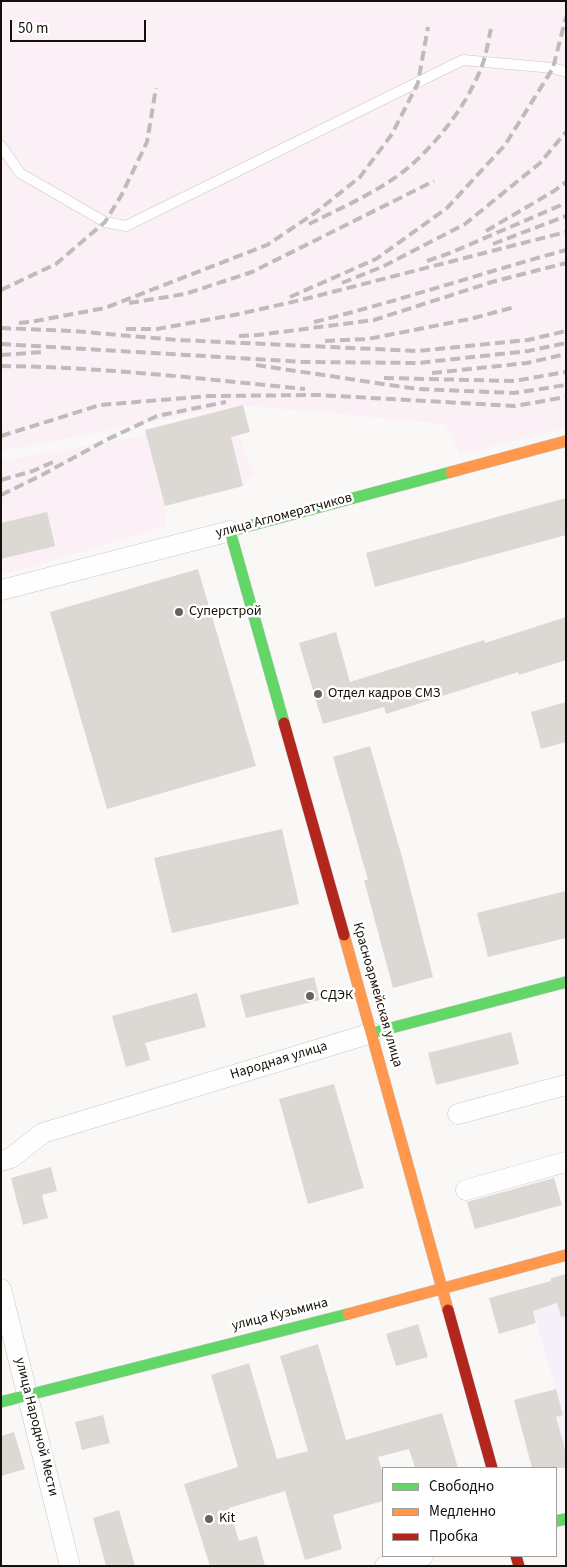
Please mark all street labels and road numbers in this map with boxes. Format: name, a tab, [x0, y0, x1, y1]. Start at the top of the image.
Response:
street label: улица Агломератчиков	[214, 490, 354, 542]
street label: Красноармейская улица	[348, 921, 406, 1069]
street label: Народная улица	[228, 1038, 330, 1084]
street label: улица Кузьмина	[230, 1295, 330, 1335]
street label: улица Народной Мести	[11, 1356, 61, 1498]

